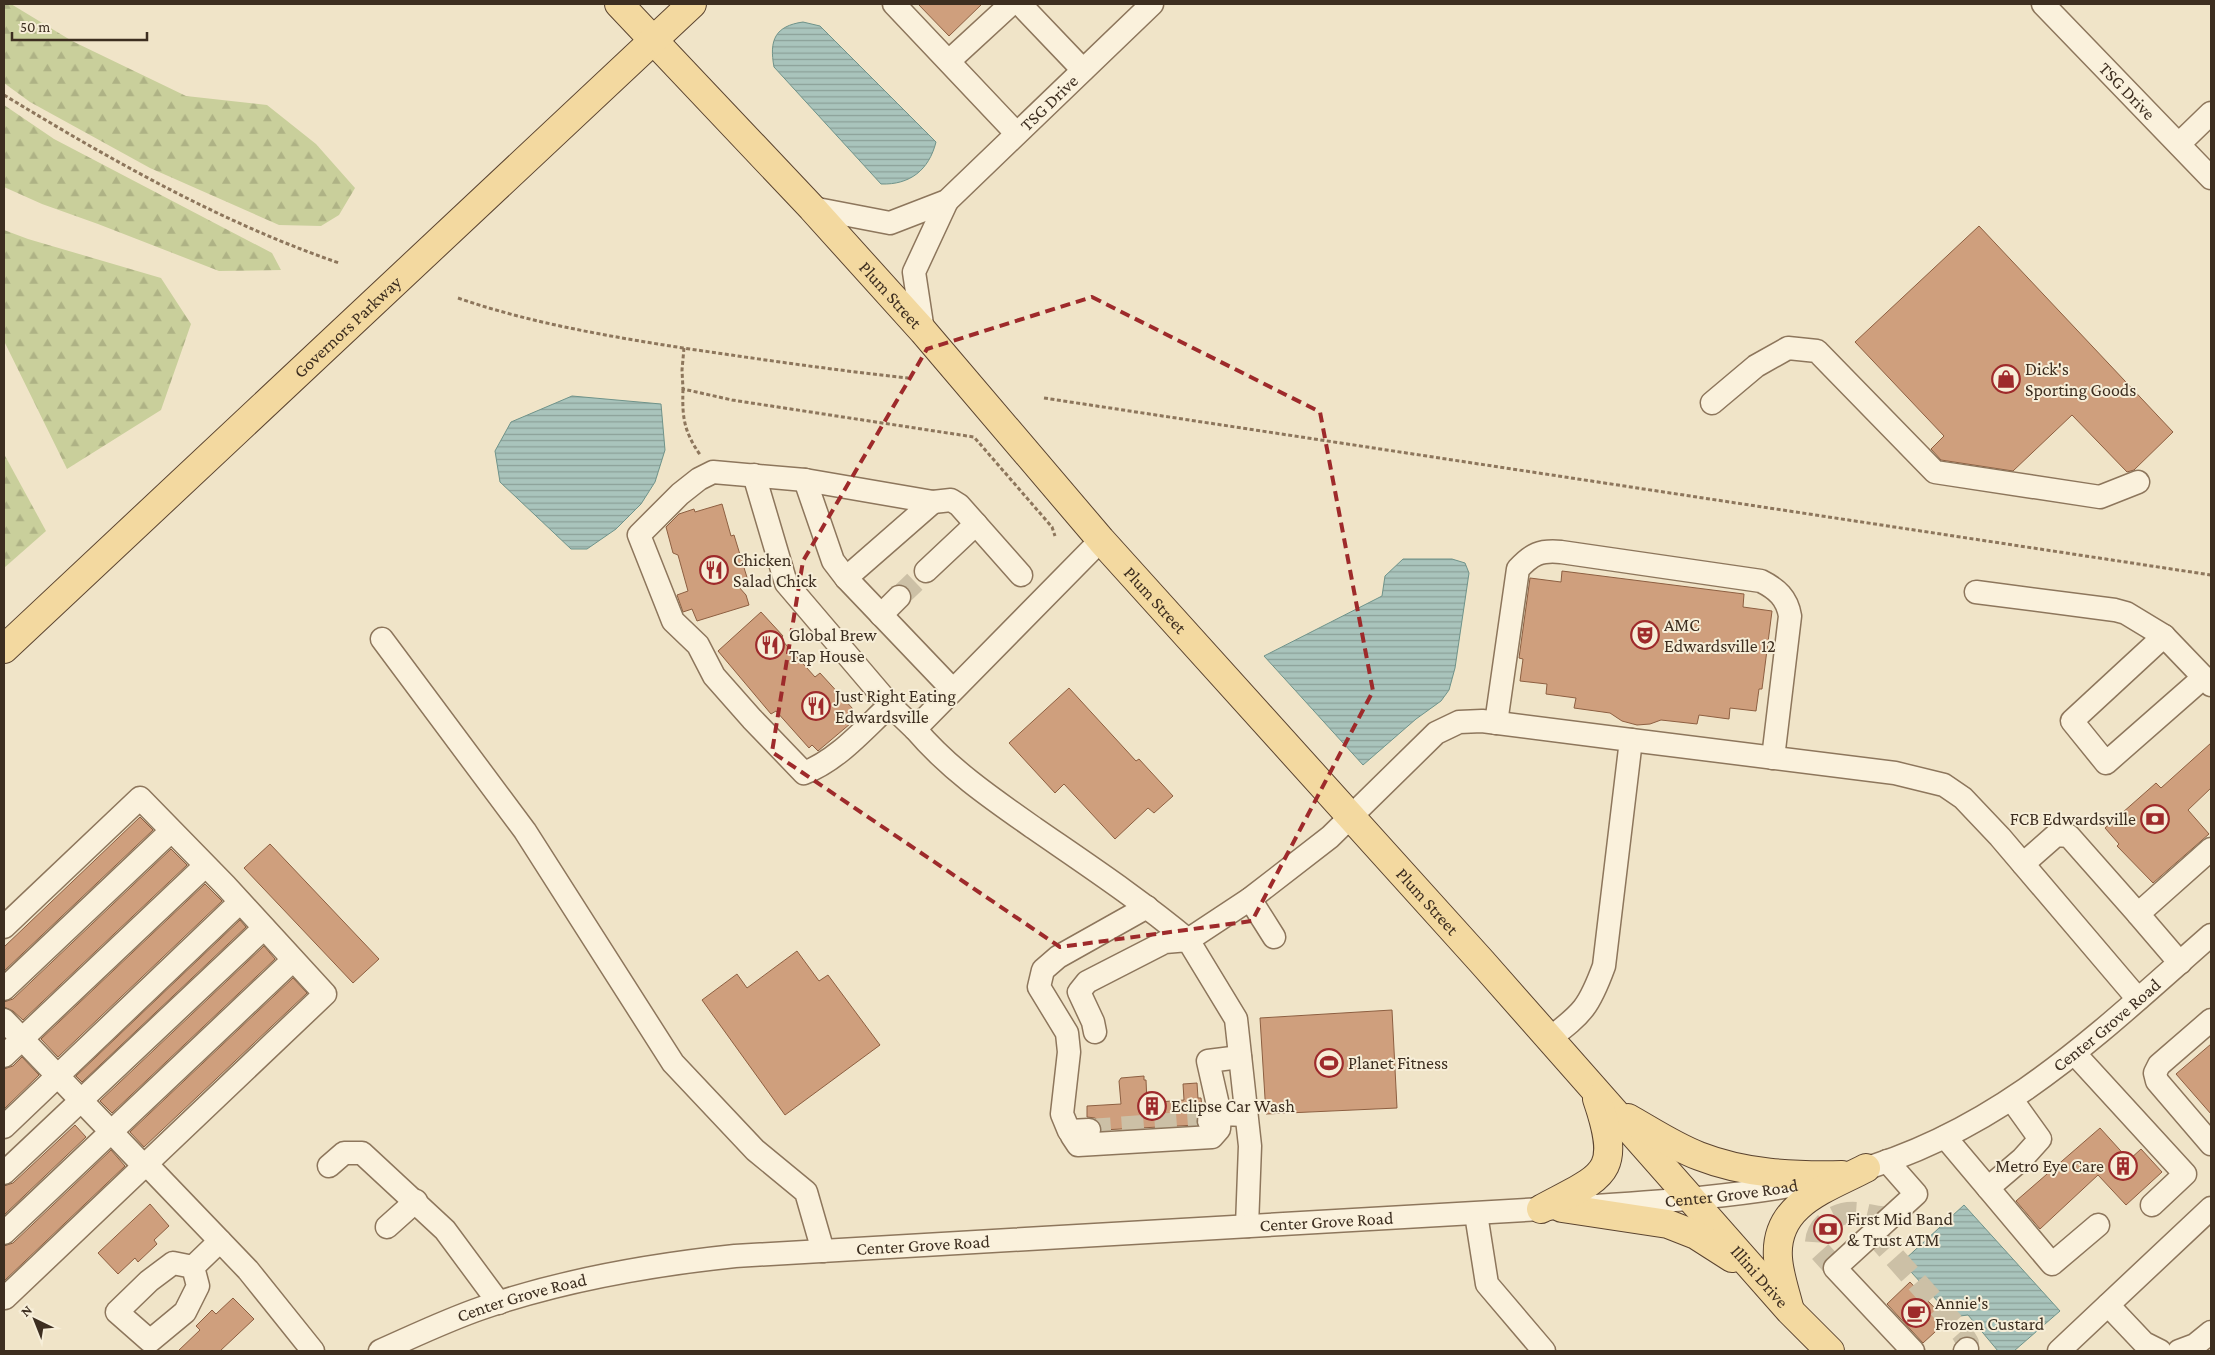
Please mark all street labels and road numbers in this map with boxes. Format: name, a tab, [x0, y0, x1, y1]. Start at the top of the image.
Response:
street label: TSG Drive	[2095, 58, 2159, 124]
street label: TSG Drive	[1016, 71, 1082, 135]
street label: Plum Street	[855, 257, 927, 333]
street label: Governors Parkway	[290, 271, 406, 382]
street label: Plum Street	[1120, 562, 1191, 639]
street label: Plum Street	[1392, 864, 1463, 940]
street label: Center Grove Road	[2049, 974, 2165, 1076]
street label: Center Grove Road	[1664, 1175, 1800, 1211]
street label: Center Grove Road	[1259, 1208, 1394, 1235]
street label: Center Grove Road	[856, 1231, 991, 1259]
street label: Illini Drive	[1727, 1241, 1792, 1312]
street label: Center Grove Road	[454, 1269, 589, 1326]

